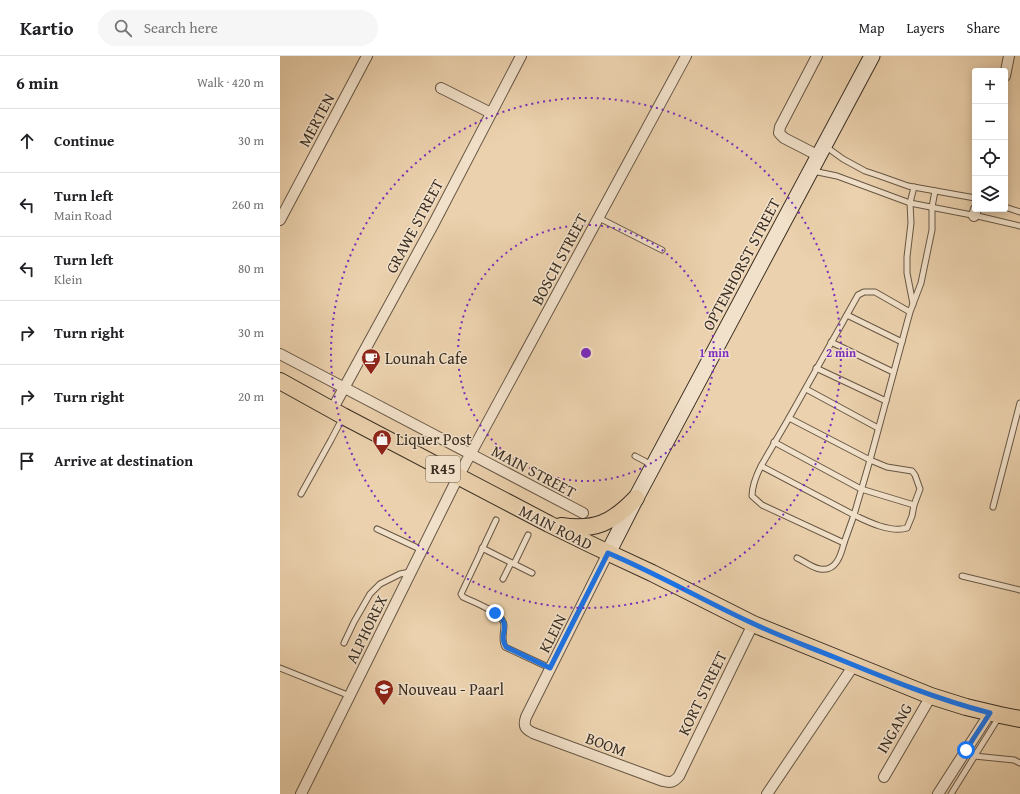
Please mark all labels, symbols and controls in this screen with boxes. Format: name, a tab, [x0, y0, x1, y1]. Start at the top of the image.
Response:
search box	[98, 10, 378, 46]
text: Kartio	[20, 14, 74, 42]
icon: search	[112, 17, 134, 39]
text: Search here	[144, 17, 218, 38]
text: Map	[859, 18, 885, 38]
text: Layers	[907, 18, 945, 38]
text: Share	[967, 18, 1000, 38]
map controls	[972, 68, 1008, 212]
button: +	[972, 68, 1008, 104]
text: 6 min	[16, 70, 58, 95]
text: Walk · 420 m	[197, 73, 264, 92]
street label: MERTEN	[292, 88, 340, 151]
button: −	[972, 104, 1008, 140]
icon: ahead	[16, 130, 38, 152]
text: Continue	[54, 130, 115, 151]
text: 30 m	[238, 131, 264, 150]
button: locate	[972, 140, 1008, 176]
street label: GRAWE STREET	[379, 175, 449, 277]
button: layers	[972, 176, 1008, 212]
text: Turn left	[54, 185, 113, 206]
icon: left	[16, 194, 38, 216]
street label: OPTENHORST STREET	[696, 194, 786, 334]
text: 260 m	[232, 195, 264, 214]
text: Main Road	[54, 206, 112, 225]
street label: BOSCH STREET	[525, 209, 593, 309]
text: Turn left	[54, 249, 113, 270]
icon: left	[16, 258, 38, 280]
text: 80 m	[238, 259, 264, 278]
text: Klein	[54, 270, 82, 289]
icon: right	[16, 322, 38, 344]
text: Turn right	[54, 322, 125, 343]
text: 30 m	[238, 323, 264, 342]
text: 1 min	[699, 344, 729, 361]
text: 2 min	[826, 344, 856, 361]
place label: Lounah Cafe	[385, 346, 468, 370]
centre of rings	[579, 346, 593, 360]
cafe icon: Lounah Cafe	[360, 347, 382, 375]
icon: right	[16, 386, 38, 408]
text: Turn right	[54, 386, 125, 407]
text: 20 m	[238, 387, 264, 406]
place label: Liquer Post	[396, 427, 472, 451]
shop icon: Liquer Post	[371, 428, 393, 456]
street label: MAIN STREET	[487, 439, 581, 503]
icon: arrive	[16, 450, 38, 472]
text: Arrive at destination	[54, 450, 193, 471]
road number: R45	[426, 456, 460, 482]
street label: MAIN ROAD	[515, 498, 597, 556]
street label: ALPHOREX	[339, 591, 393, 667]
route end	[486, 604, 504, 622]
street label: KLEIN	[532, 609, 572, 657]
street label: KORT STREET	[671, 647, 733, 739]
place label: Nouveau - Paarl	[398, 677, 504, 701]
school or university icon: Nouveau - Paarl	[373, 678, 395, 706]
street label: INGANG	[870, 698, 918, 758]
street label: BOOM	[582, 726, 630, 762]
route start	[957, 741, 975, 759]

